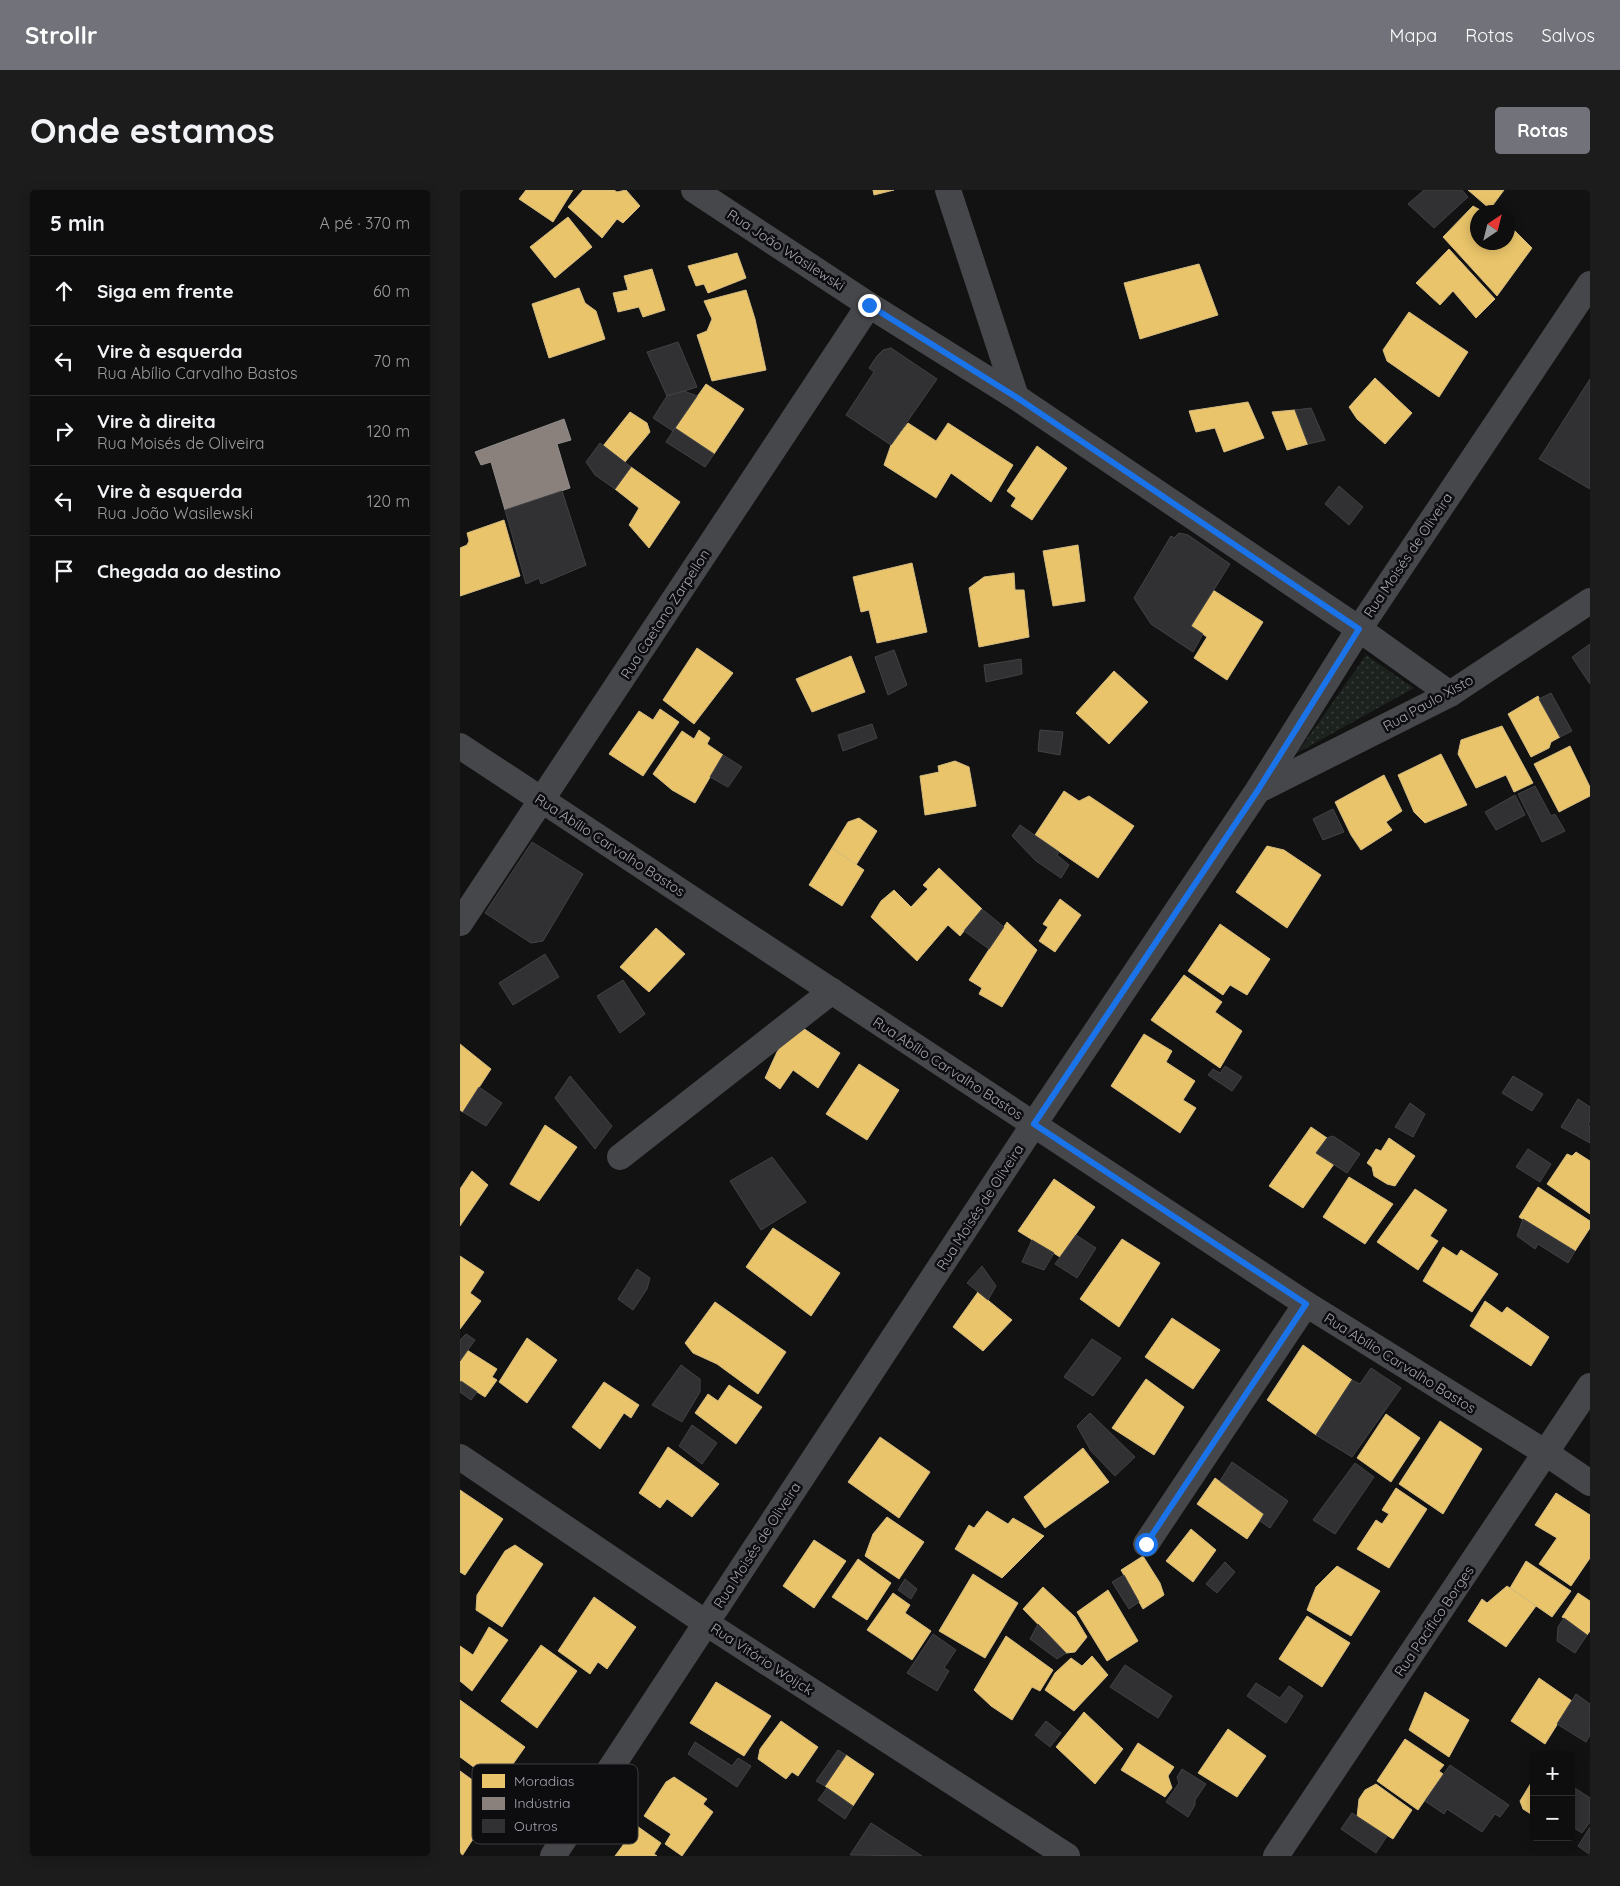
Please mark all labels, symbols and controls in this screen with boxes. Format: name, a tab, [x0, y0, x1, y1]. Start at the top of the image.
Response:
text: Strollr	[25, 20, 97, 50]
text: Mapa	[1390, 24, 1437, 47]
text: Rotas	[1465, 24, 1514, 47]
text: Salvos	[1542, 24, 1595, 47]
button: Rotas	[1495, 107, 1590, 154]
text: Onde estamos	[30, 108, 275, 152]
street label: Rua João Wasilewski	[724, 205, 848, 295]
north arrow	[1470, 205, 1515, 250]
text: 5 min	[50, 210, 105, 236]
text: A pé · 370 m	[320, 213, 410, 233]
icon: ahead	[50, 277, 78, 305]
text: Siga em frente	[97, 279, 234, 303]
text: 60 m	[373, 281, 410, 301]
route end	[858, 294, 881, 317]
text: Vire à esquerda	[97, 339, 242, 363]
icon: left	[50, 347, 78, 375]
text: 70 m	[373, 351, 410, 371]
text: Rua Abílio Carvalho Bastos	[97, 363, 298, 383]
text: Vire à direita	[97, 409, 216, 433]
icon: right	[50, 417, 78, 445]
text: 120 m	[367, 421, 410, 441]
text: Rua Moisés de Oliveira	[97, 433, 264, 453]
text: Vire à esquerda	[97, 479, 242, 503]
icon: left	[50, 487, 78, 515]
street label: Rua Moisés de Oliveira	[1360, 489, 1456, 621]
text: 120 m	[367, 491, 410, 511]
text: Rua João Wasilewski	[97, 503, 253, 523]
street label: Rua Caetano Zarpellon	[616, 546, 714, 682]
icon: arrive	[50, 557, 78, 585]
text: Chegada ao destino	[97, 559, 281, 583]
street label: Rua Paulo Xisto	[1380, 671, 1476, 735]
street label: Rua Abílio Carvalho Bastos	[532, 790, 688, 900]
street label: Rua Abílio Carvalho Bastos	[870, 1013, 1026, 1123]
street label: Rua Moisés de Oliveira	[933, 1141, 1027, 1273]
street label: Rua Abílio Carvalho Bastos	[1321, 1309, 1479, 1417]
street label: Rua Moisés de Oliveira	[710, 1479, 804, 1611]
route start	[1135, 1533, 1158, 1556]
street label: Rua Pacífico Borges	[1390, 1562, 1478, 1680]
street label: Rua Vitório Woijck	[707, 1619, 817, 1699]
map controls	[1530, 1751, 1575, 1841]
button: +	[1530, 1751, 1575, 1796]
legend	[472, 1764, 638, 1844]
text: Moradias	[514, 1772, 574, 1790]
text: Indústria	[514, 1794, 570, 1812]
button: −	[1530, 1796, 1575, 1841]
text: Outros	[514, 1817, 558, 1835]

